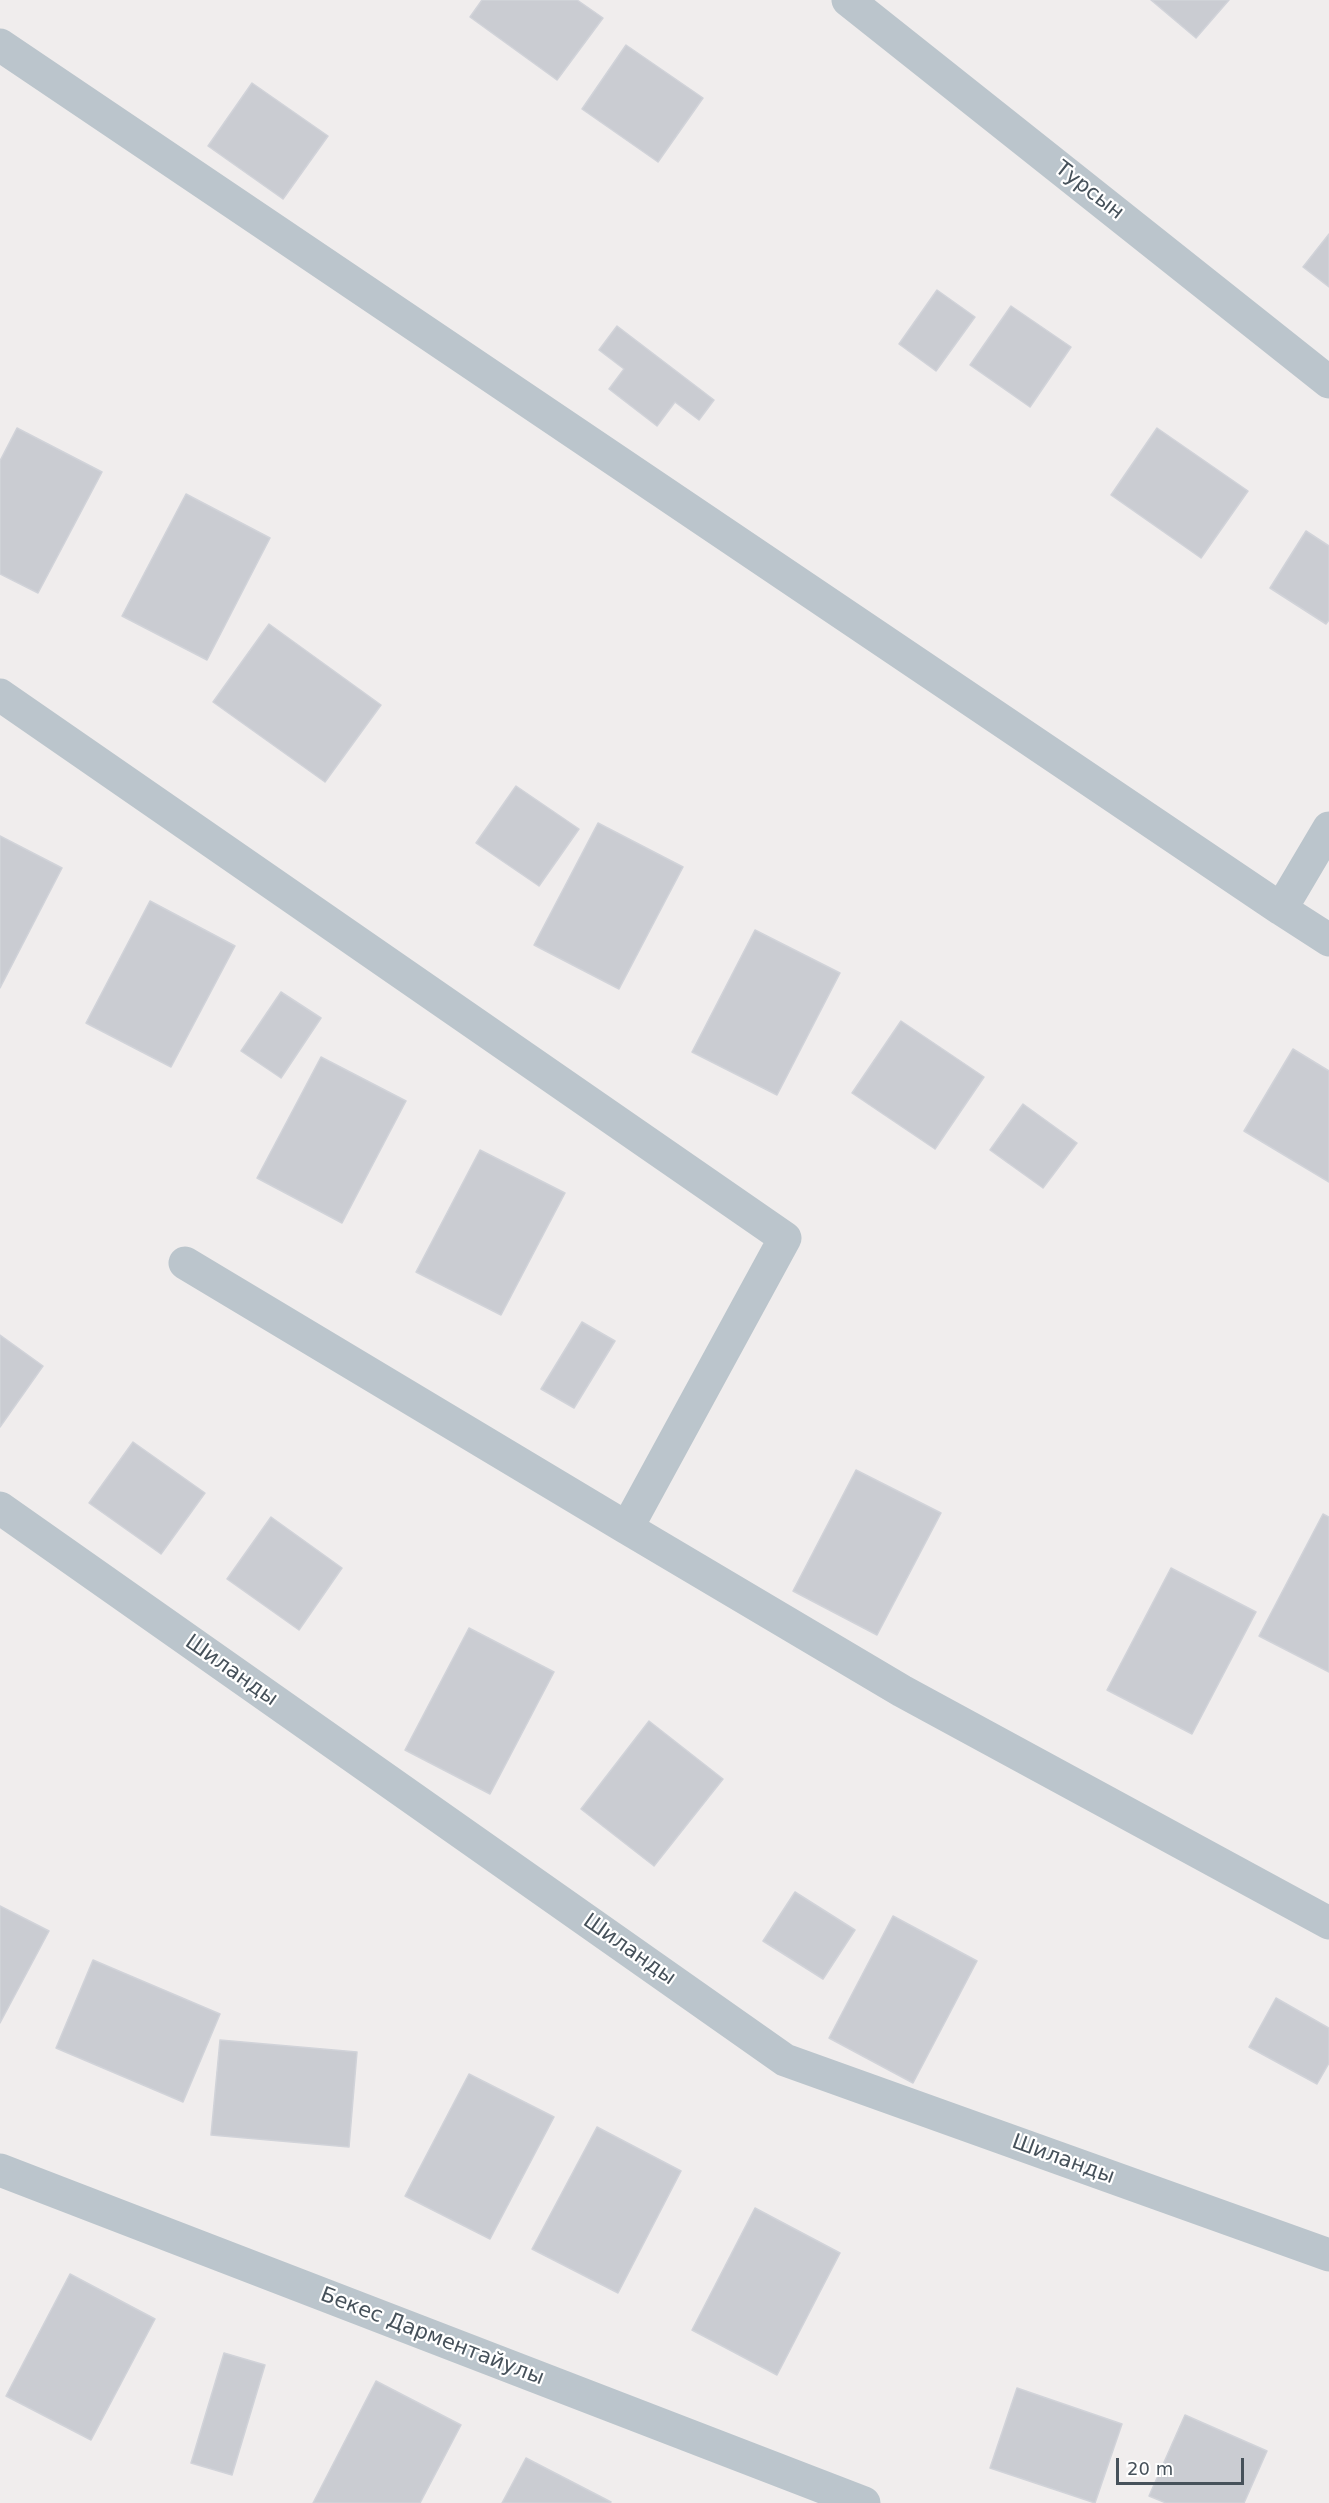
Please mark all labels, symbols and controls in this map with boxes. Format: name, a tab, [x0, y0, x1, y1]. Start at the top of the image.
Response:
street label: Турсын	[1050, 156, 1128, 226]
street label: Шиланды	[180, 1630, 282, 1712]
street label: Шиланды	[578, 1909, 680, 1991]
street label: Шиланды	[1008, 2130, 1118, 2190]
street label: Бекес Дарментайулы	[317, 2283, 547, 2391]
scale bar	[1119, 2446, 1246, 2484]
text: 20 m	[1127, 2458, 1173, 2479]

